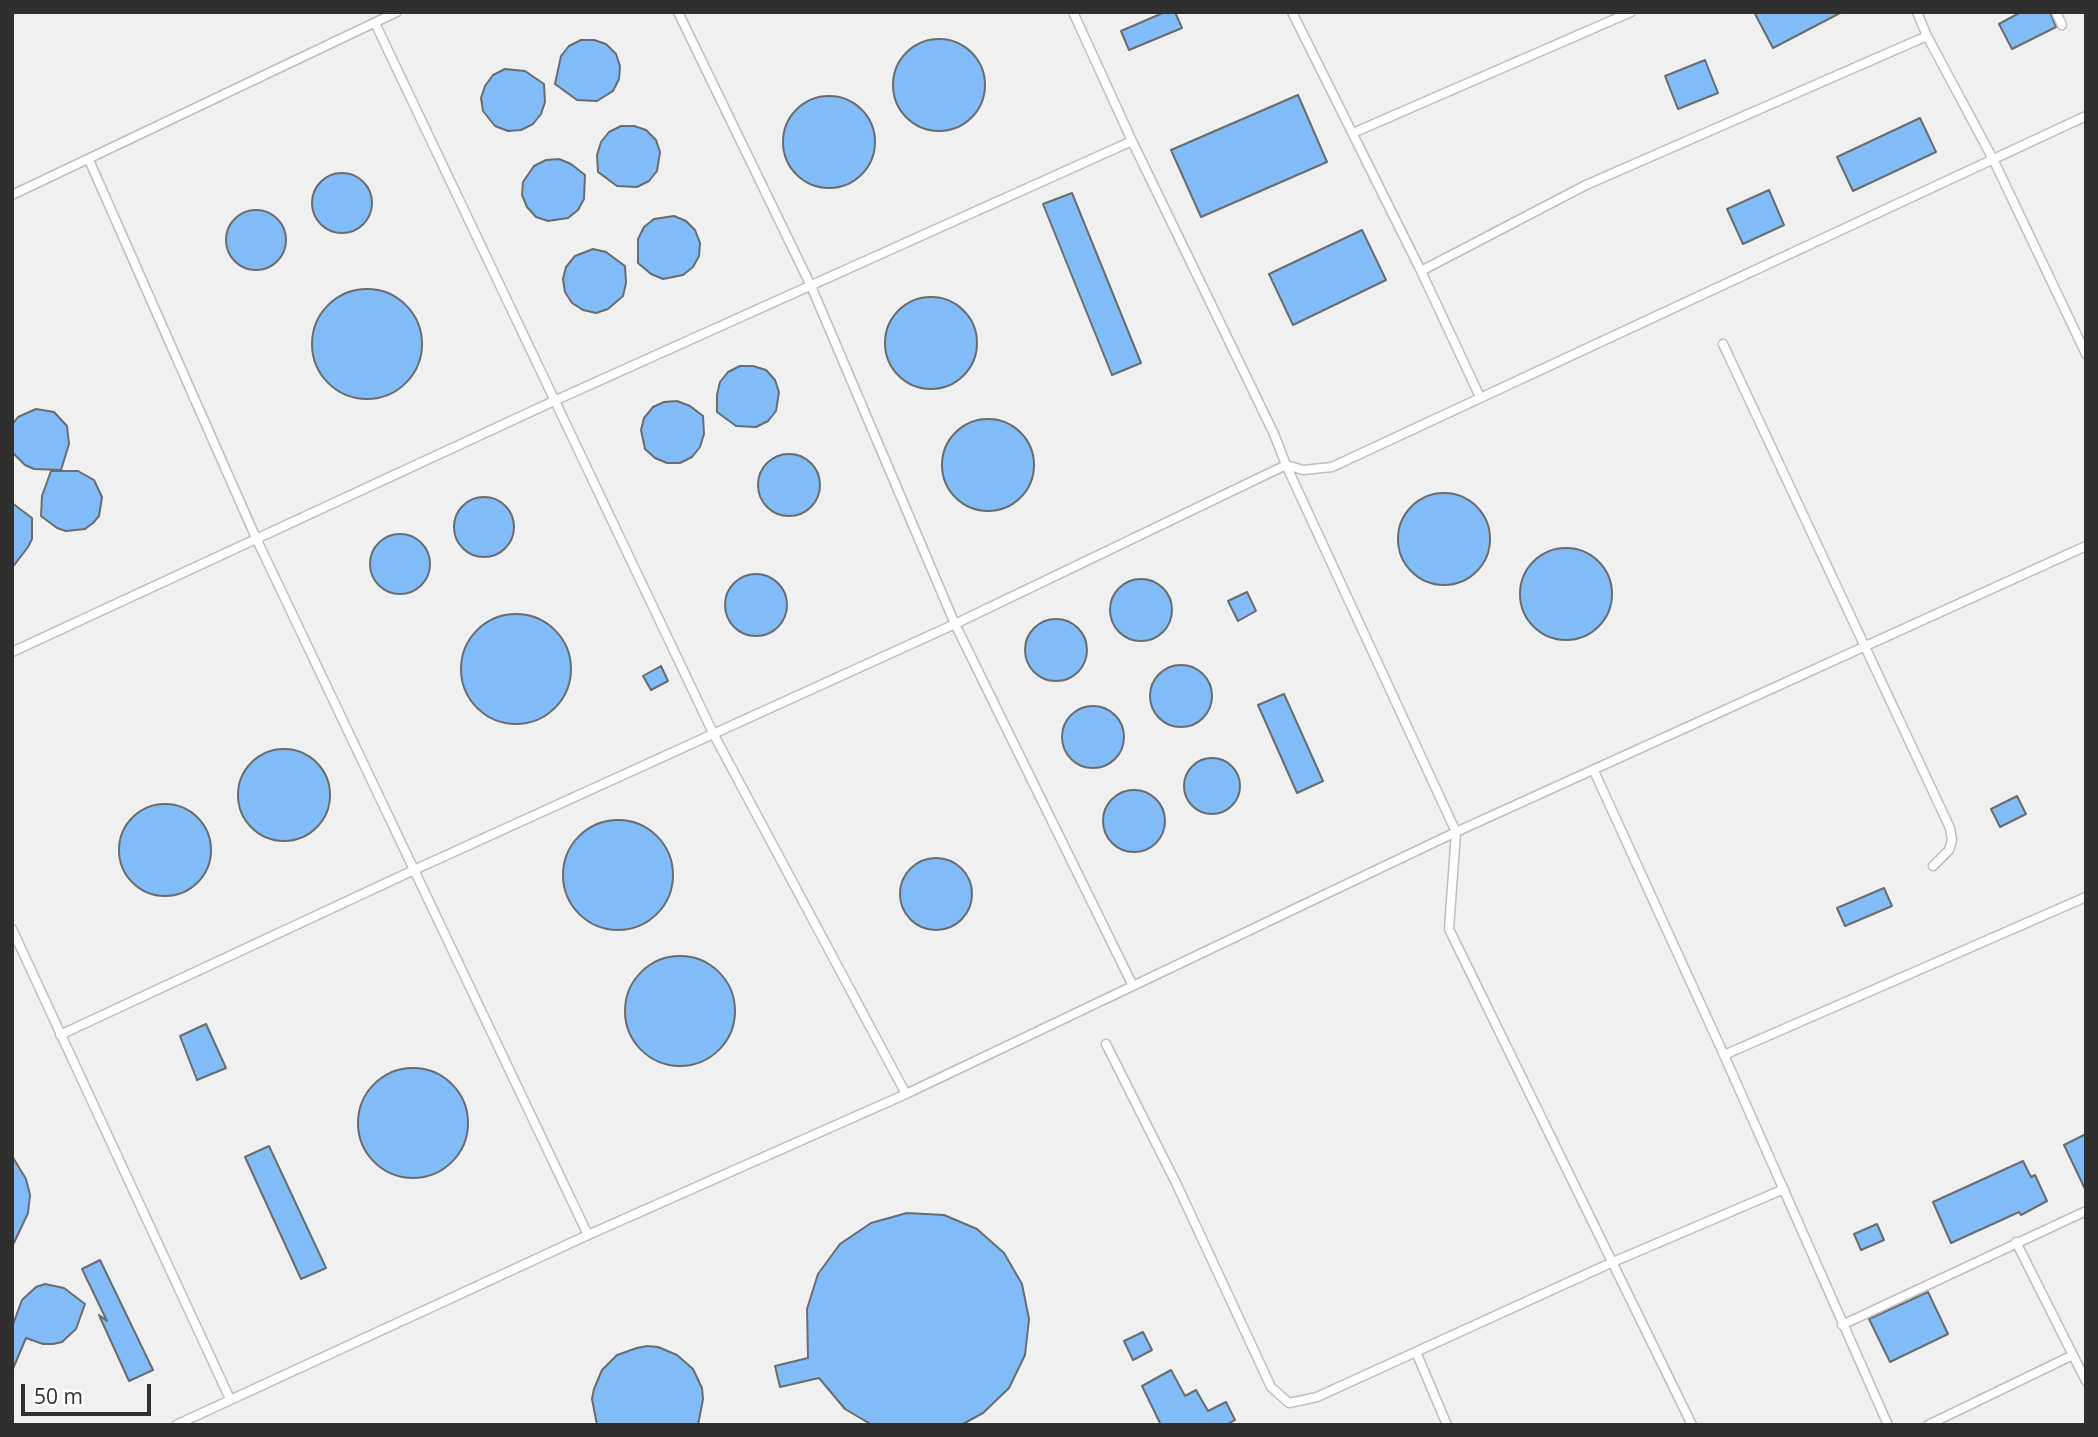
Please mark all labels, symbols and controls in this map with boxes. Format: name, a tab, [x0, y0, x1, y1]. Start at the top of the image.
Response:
scale bar	[24, 1370, 154, 1414]
text: 50 m	[34, 1382, 83, 1410]

